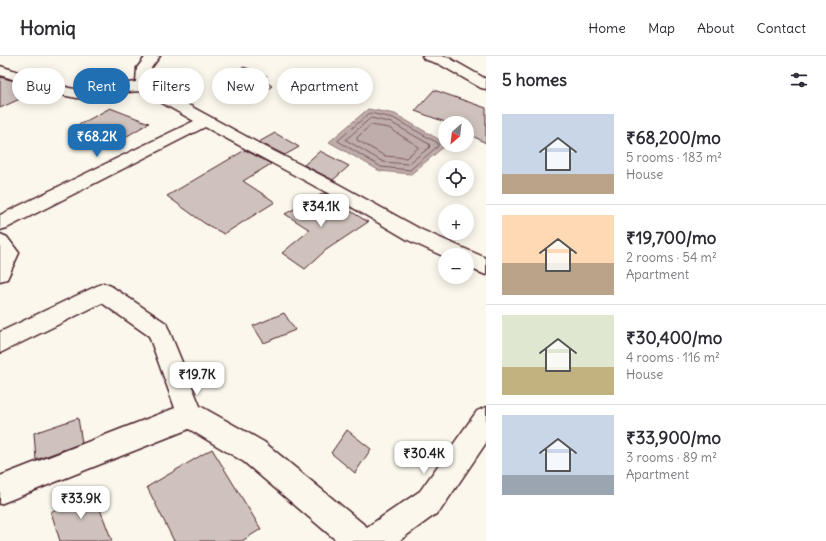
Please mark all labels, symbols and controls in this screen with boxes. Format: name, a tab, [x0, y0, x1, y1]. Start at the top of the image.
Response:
text: Homiq	[20, 16, 76, 40]
text: Home	[588, 19, 626, 37]
text: Map	[648, 19, 675, 37]
text: About	[697, 19, 735, 37]
text: Contact	[757, 19, 806, 37]
chip: Buy	[12, 68, 65, 104]
chip: Rent	[73, 68, 130, 104]
chip: Filters	[138, 68, 204, 104]
chip: New	[212, 68, 269, 104]
chip: Apartment	[277, 68, 373, 104]
text: 5 homes	[502, 69, 567, 91]
icon: filters	[788, 69, 810, 91]
north arrow	[438, 116, 474, 152]
map controls	[438, 116, 474, 284]
pin: ₹68.2K	[64, 124, 130, 158]
text: ₹68,200/mo	[626, 127, 721, 149]
text: ₹68.2K	[77, 128, 117, 145]
icon: home	[534, 130, 582, 178]
text: 5 rooms · 183 m²	[626, 149, 722, 166]
button: locate	[438, 160, 474, 196]
text: House	[626, 166, 663, 183]
pin: ₹34.1K	[288, 194, 354, 228]
text: ₹34.1K	[302, 198, 340, 215]
button: +	[438, 204, 474, 240]
text: ₹19,700/mo	[626, 227, 716, 249]
icon: home	[534, 231, 582, 279]
button: −	[438, 248, 474, 284]
text: 2 rooms · 54 m²	[626, 249, 717, 266]
text: Apartment	[626, 266, 689, 283]
text: ₹30,400/mo	[626, 327, 722, 349]
icon: home	[534, 331, 582, 379]
text: 4 rooms · 116 m²	[626, 349, 720, 366]
pin: ₹19.7K	[164, 362, 230, 396]
text: ₹19.7K	[179, 366, 215, 383]
text: House	[626, 366, 663, 383]
text: ₹33,900/mo	[626, 427, 721, 449]
icon: home	[534, 431, 582, 479]
pin: ₹30.4K	[391, 441, 457, 475]
text: ₹30.4K	[403, 445, 445, 462]
text: 3 rooms · 89 m²	[626, 449, 717, 466]
text: Apartment	[626, 466, 689, 483]
pin: ₹33.9K	[48, 486, 114, 520]
text: ₹33.9K	[61, 490, 101, 507]

